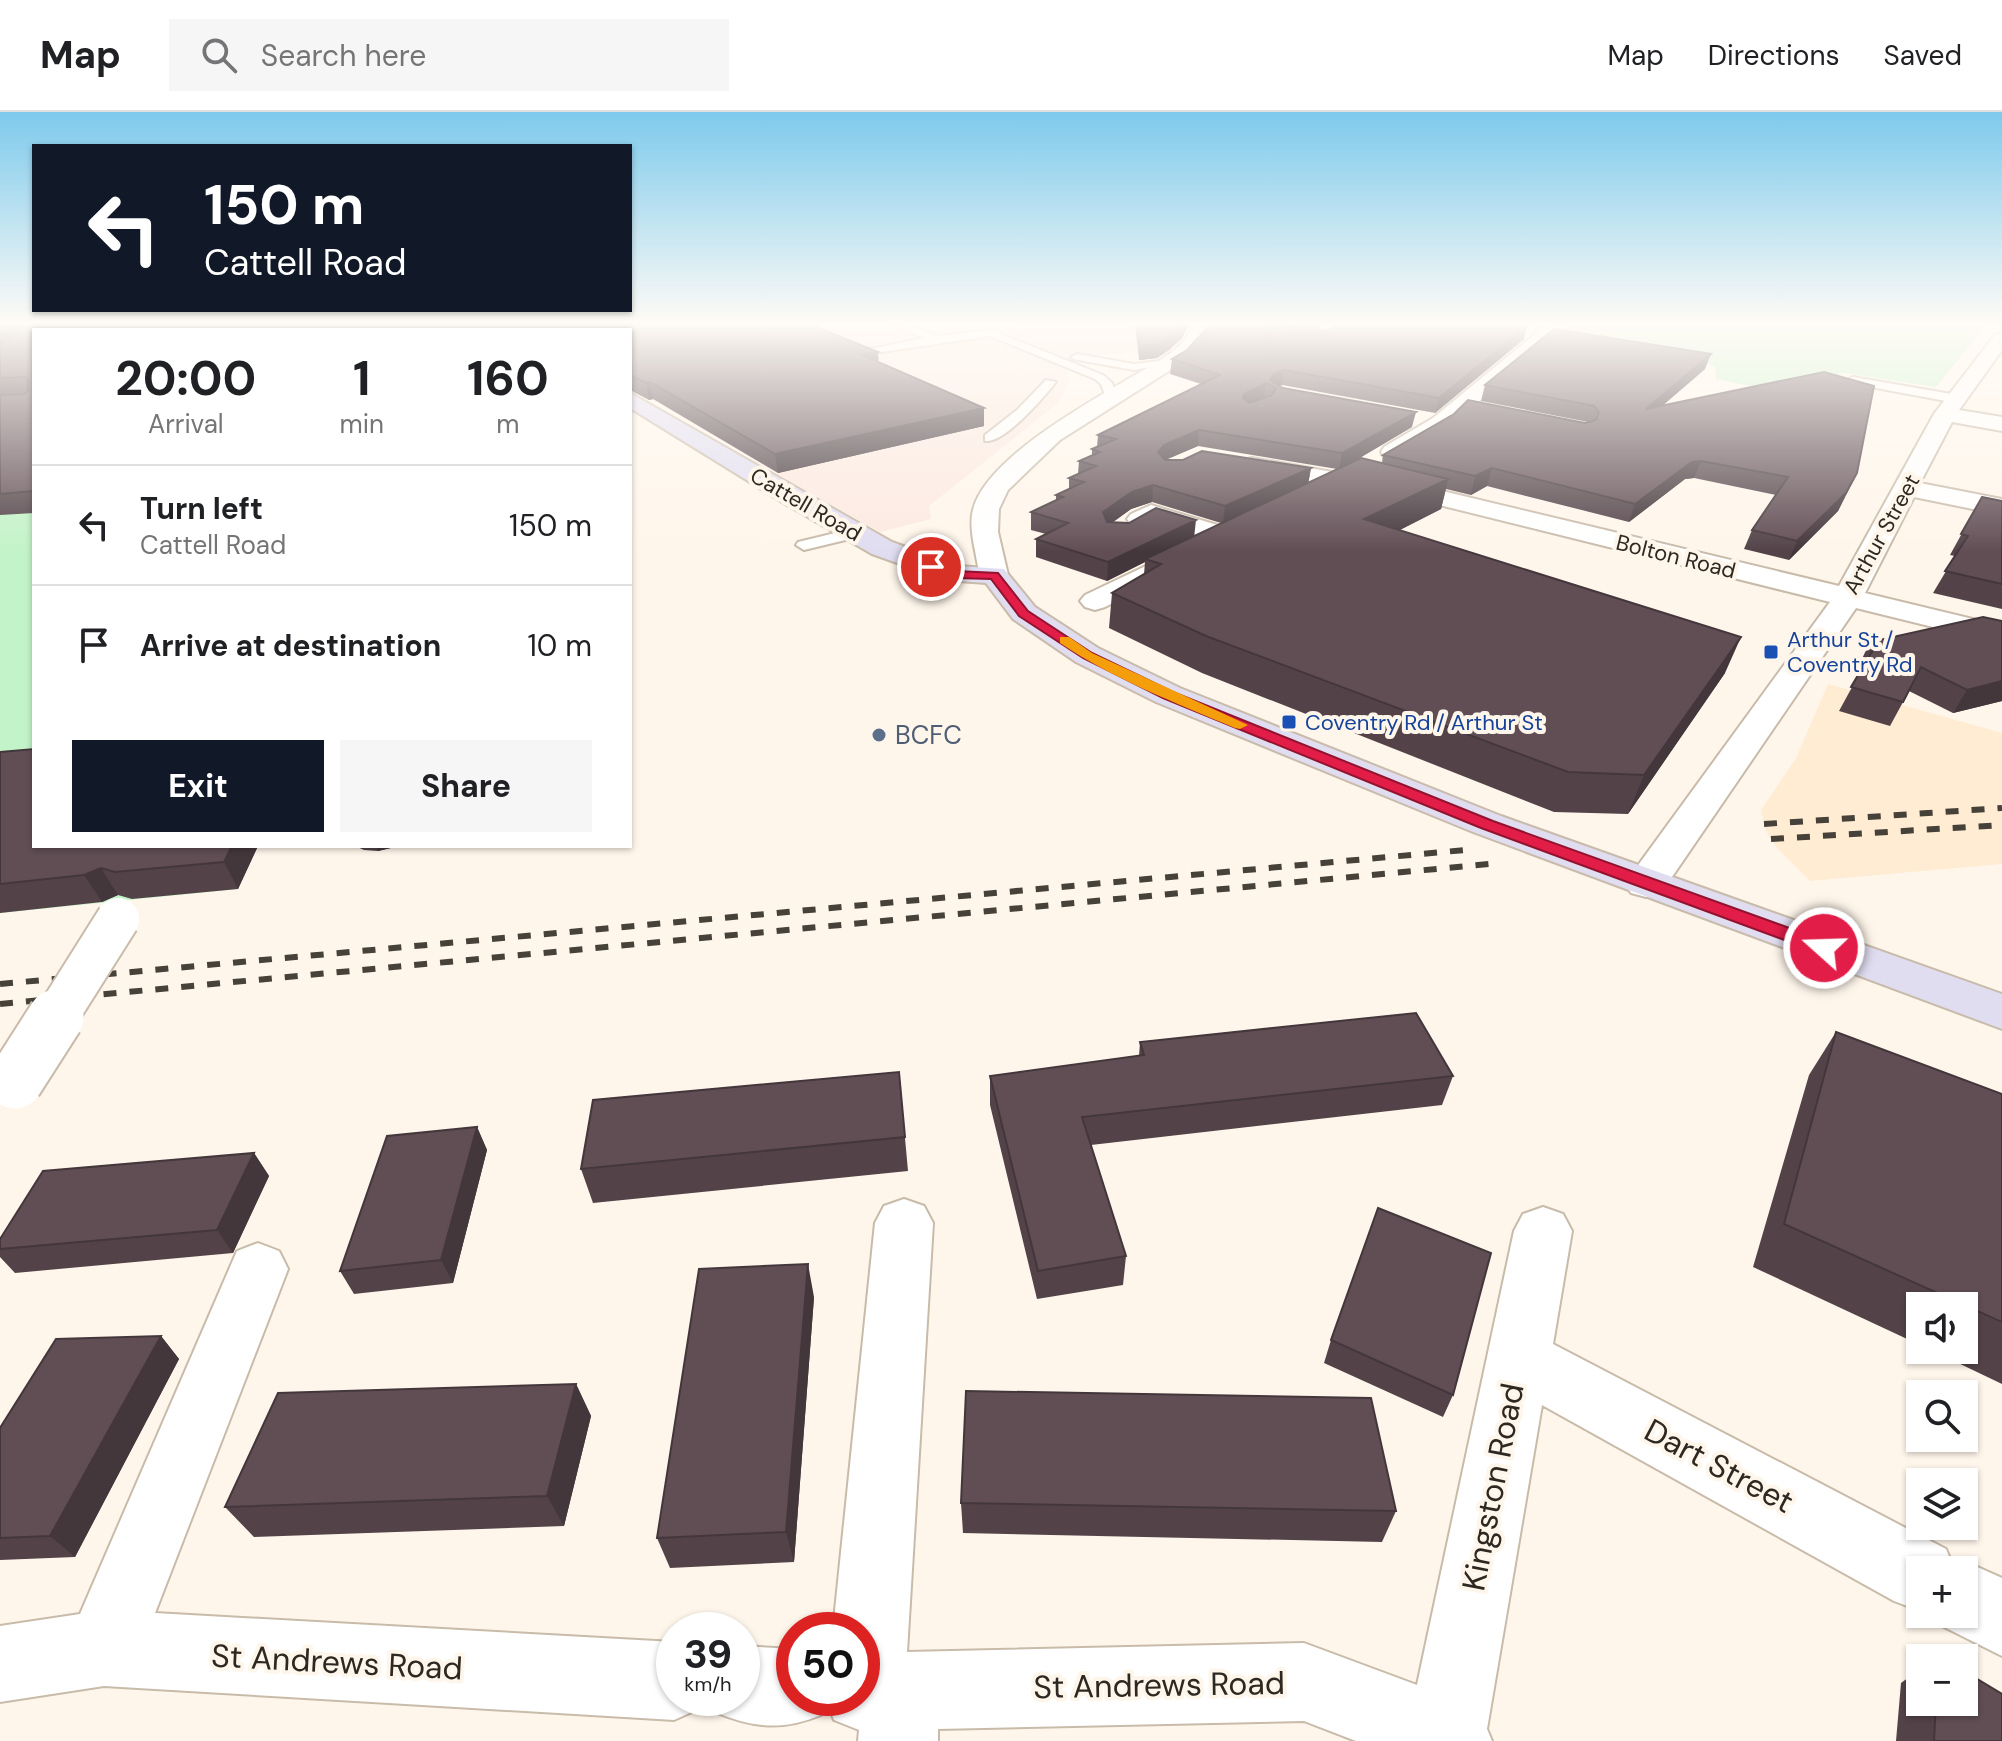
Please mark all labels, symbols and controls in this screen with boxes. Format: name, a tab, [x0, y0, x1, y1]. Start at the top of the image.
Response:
search box	[169, 19, 729, 91]
text: Map	[40, 30, 121, 80]
icon: search	[197, 33, 241, 77]
text: Search here	[261, 36, 426, 75]
text: Map	[1607, 37, 1664, 74]
text: Directions	[1708, 37, 1840, 74]
text: Saved	[1884, 37, 1962, 74]
text: 150 m	[204, 168, 365, 241]
icon: left	[72, 176, 176, 280]
text: Cattell Road	[204, 239, 407, 286]
text: 20:00	[115, 347, 256, 410]
text: 1	[353, 347, 370, 410]
text: 160	[467, 347, 549, 410]
text: Arrival	[148, 407, 224, 441]
text: min	[340, 407, 384, 441]
text: m	[496, 407, 520, 441]
street label: Cattell Road	[745, 461, 867, 548]
street label: Arthur Street	[1837, 469, 1926, 599]
text: Turn left	[140, 489, 263, 528]
icon: left	[72, 503, 116, 547]
text: 150 m	[509, 506, 592, 545]
text: Cattell Road	[140, 528, 286, 562]
street label: Bolton Road	[1613, 528, 1739, 585]
pin	[897, 533, 965, 601]
icon: arrive	[909, 545, 953, 589]
icon: arrive	[72, 623, 116, 667]
place label: Arthur St / Coventry Rd	[1787, 625, 1913, 679]
text: Arrive at destination	[140, 626, 441, 665]
text: 10 m	[527, 626, 592, 665]
marker: Arthur St / Coventry Rd	[1762, 643, 1780, 661]
place label: Coventry Rd / Arthur St	[1305, 708, 1543, 737]
marker: Coventry Rd / Arthur St	[1280, 713, 1298, 731]
place label: BCFC	[895, 718, 962, 752]
marker: BCFC	[870, 726, 888, 744]
button: Exit	[72, 740, 324, 832]
button: Share	[340, 740, 592, 832]
position arrow	[1782, 906, 1866, 990]
map controls	[1906, 1292, 1978, 1716]
button: sound	[1906, 1292, 1978, 1364]
street label: Kingston Road	[1452, 1380, 1534, 1594]
button: search	[1906, 1380, 1978, 1452]
street label: Dart Street	[1637, 1409, 1801, 1523]
button: layers	[1906, 1468, 1978, 1540]
button: +	[1906, 1556, 1978, 1628]
speed limit sign: 50	[776, 1612, 880, 1716]
text: 39	[684, 1628, 732, 1680]
street label: St Andrews Road	[210, 1634, 464, 1690]
button: −	[1906, 1644, 1978, 1716]
street label: St Andrews Road	[1033, 1662, 1285, 1708]
text: km/h	[684, 1671, 732, 1697]

